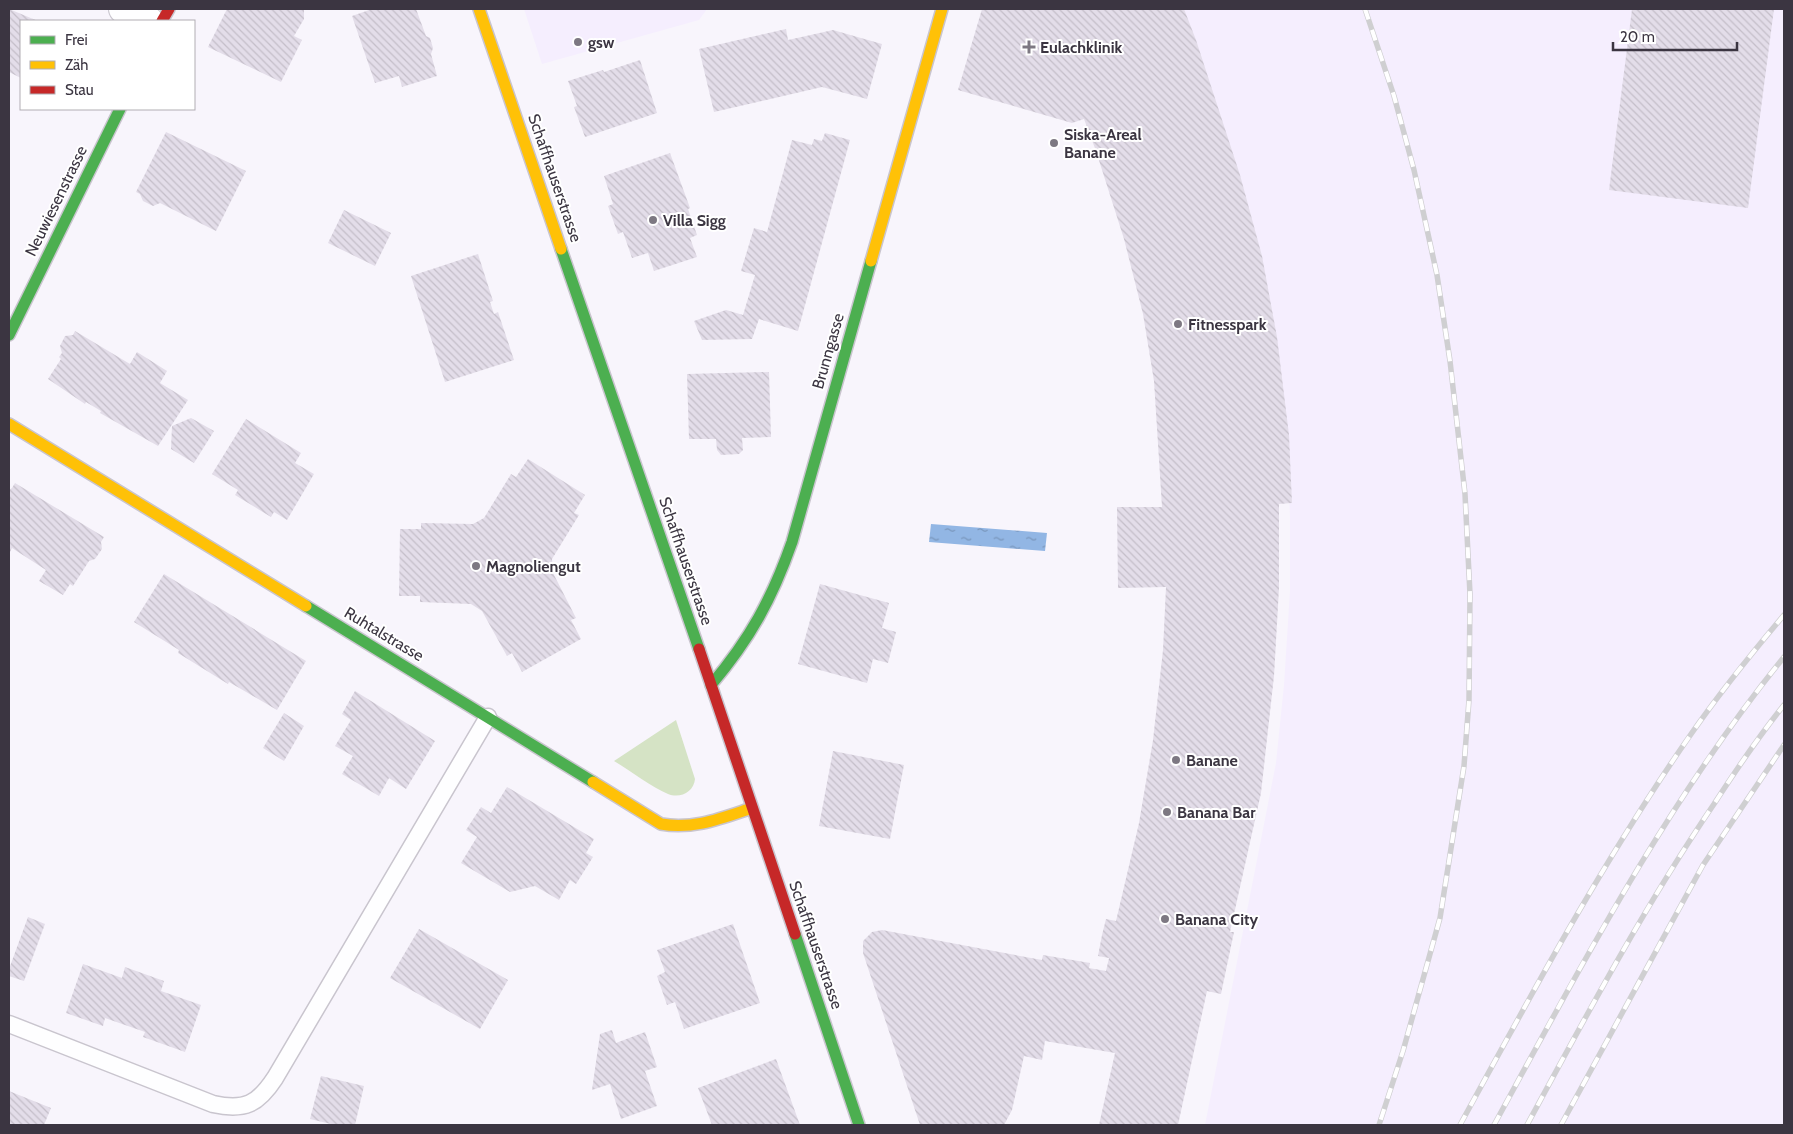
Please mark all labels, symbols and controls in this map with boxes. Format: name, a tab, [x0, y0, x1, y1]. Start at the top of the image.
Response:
legend	[20, 20, 195, 110]
scale bar	[1613, 20, 1737, 52]
text: 20 m	[1620, 28, 1655, 46]
text: Frei	[65, 31, 88, 49]
place label: gsw	[588, 33, 615, 52]
marker: gsw	[572, 36, 584, 48]
place label: Eulachklinik	[1040, 38, 1122, 57]
marker: Eulachklinik	[1022, 40, 1036, 54]
text: Zäh	[65, 56, 88, 74]
text: Stau	[65, 81, 94, 99]
street label: Schaffhauserstrasse	[524, 111, 586, 245]
place label: Siska-Areal Banane	[1064, 125, 1142, 162]
marker: Siska-Areal Banane	[1048, 137, 1060, 149]
street label: Neuwiesenstrasse	[21, 143, 91, 259]
place label: Villa Sigg	[663, 211, 726, 230]
marker: Villa Sigg	[647, 214, 659, 226]
street label: Brunngasse	[808, 311, 848, 391]
place label: Fitnesspark	[1188, 315, 1267, 334]
marker: Fitnesspark	[1172, 318, 1184, 330]
street label: Schaffhauserstrasse	[655, 494, 717, 628]
place label: Magnoliengut	[486, 557, 581, 576]
marker: Magnoliengut	[470, 560, 482, 572]
street label: Ruhtalstrasse	[341, 603, 427, 665]
place label: Banane	[1186, 751, 1238, 770]
marker: Banane	[1170, 754, 1182, 766]
place label: Banana Bar	[1177, 803, 1256, 822]
marker: Banana Bar	[1161, 806, 1173, 818]
street label: Schaffhauserstrasse	[785, 878, 847, 1012]
place label: Banana City	[1175, 910, 1259, 929]
marker: Banana City	[1159, 913, 1171, 925]

